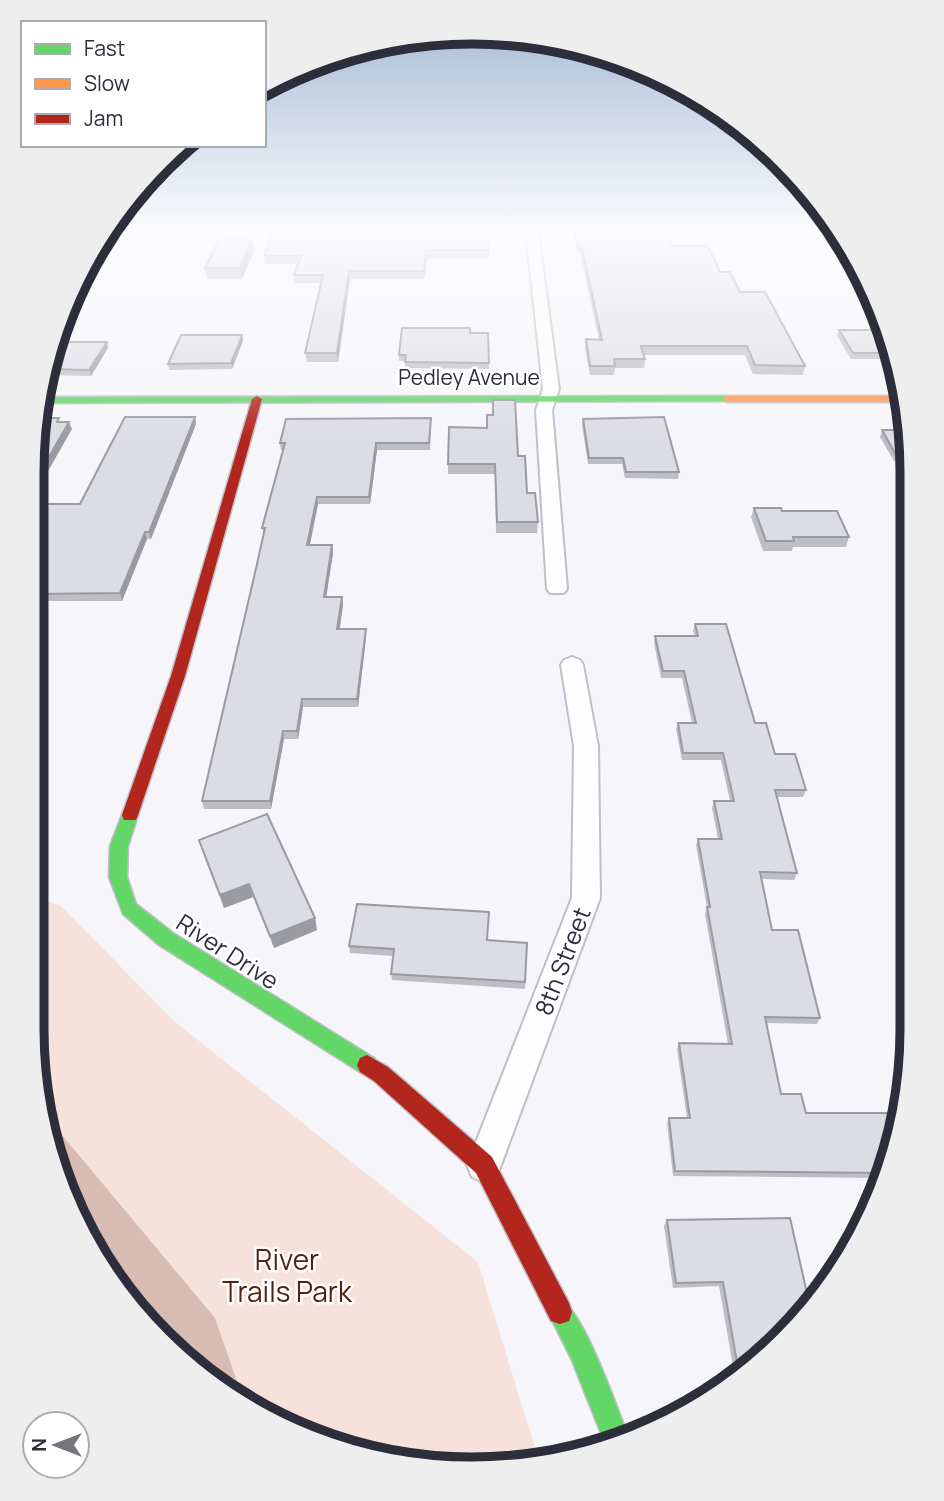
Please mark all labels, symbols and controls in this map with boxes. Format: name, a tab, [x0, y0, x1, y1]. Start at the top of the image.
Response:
legend	[21, 21, 266, 147]
text: Fast	[84, 34, 125, 62]
text: Slow	[84, 69, 130, 97]
text: Jam	[84, 104, 123, 132]
street label: Pedley Avenue	[398, 363, 540, 391]
street label: 8th Street	[526, 902, 598, 1020]
street label: River Drive	[170, 906, 286, 996]
park label: River Trails Park	[222, 1240, 353, 1310]
north arrow	[21, 1410, 91, 1480]
text: N	[26, 1438, 52, 1452]

